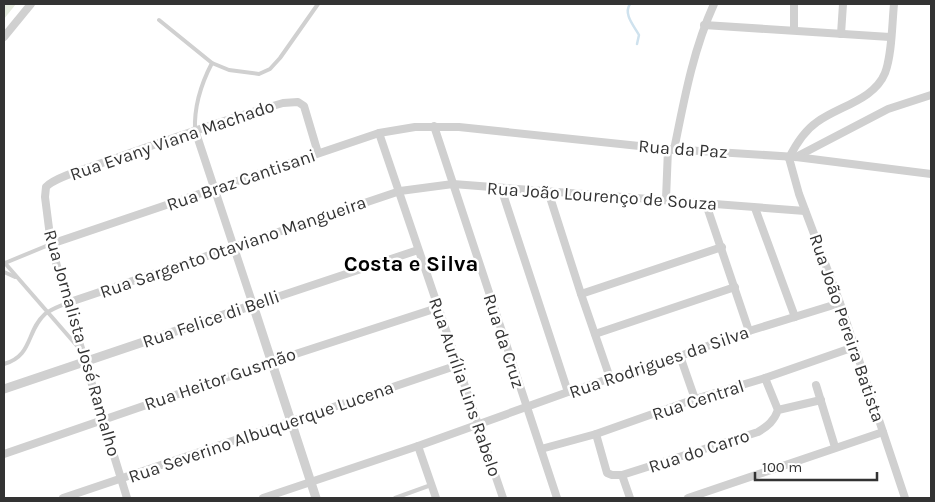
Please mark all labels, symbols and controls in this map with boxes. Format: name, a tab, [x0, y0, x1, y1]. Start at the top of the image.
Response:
street label: Rua Evany Viana Machado	[67, 95, 277, 185]
street label: Rua da Paz	[638, 135, 728, 163]
street label: Rua Braz Cantisani	[164, 144, 318, 216]
street label: Rua João Lourenço de Souza	[486, 177, 718, 215]
street label: Rua Sargento Otaviano Mangueira	[97, 191, 369, 303]
street label: Rua Jornalista José Ramalho	[39, 227, 125, 459]
street label: Rua João Pereira Batista	[804, 231, 890, 425]
district label: Costa e Silva	[344, 251, 478, 277]
street label: Rua Felice di Belli	[139, 285, 283, 353]
street label: Rua da Cruz	[478, 291, 530, 391]
street label: Rua Aurília Lins Rabelo	[424, 295, 506, 479]
street label: Rua Rodrigues da Silva	[566, 321, 752, 403]
street label: Rua Heitor Gusmão	[141, 343, 299, 415]
street label: Rua Central	[649, 375, 747, 425]
street label: Rua Severino Albuquerque Lucena	[125, 376, 397, 488]
street label: Rua do Carro	[646, 424, 752, 478]
scale bar	[755, 450, 878, 482]
text: 100 m	[762, 458, 802, 476]

